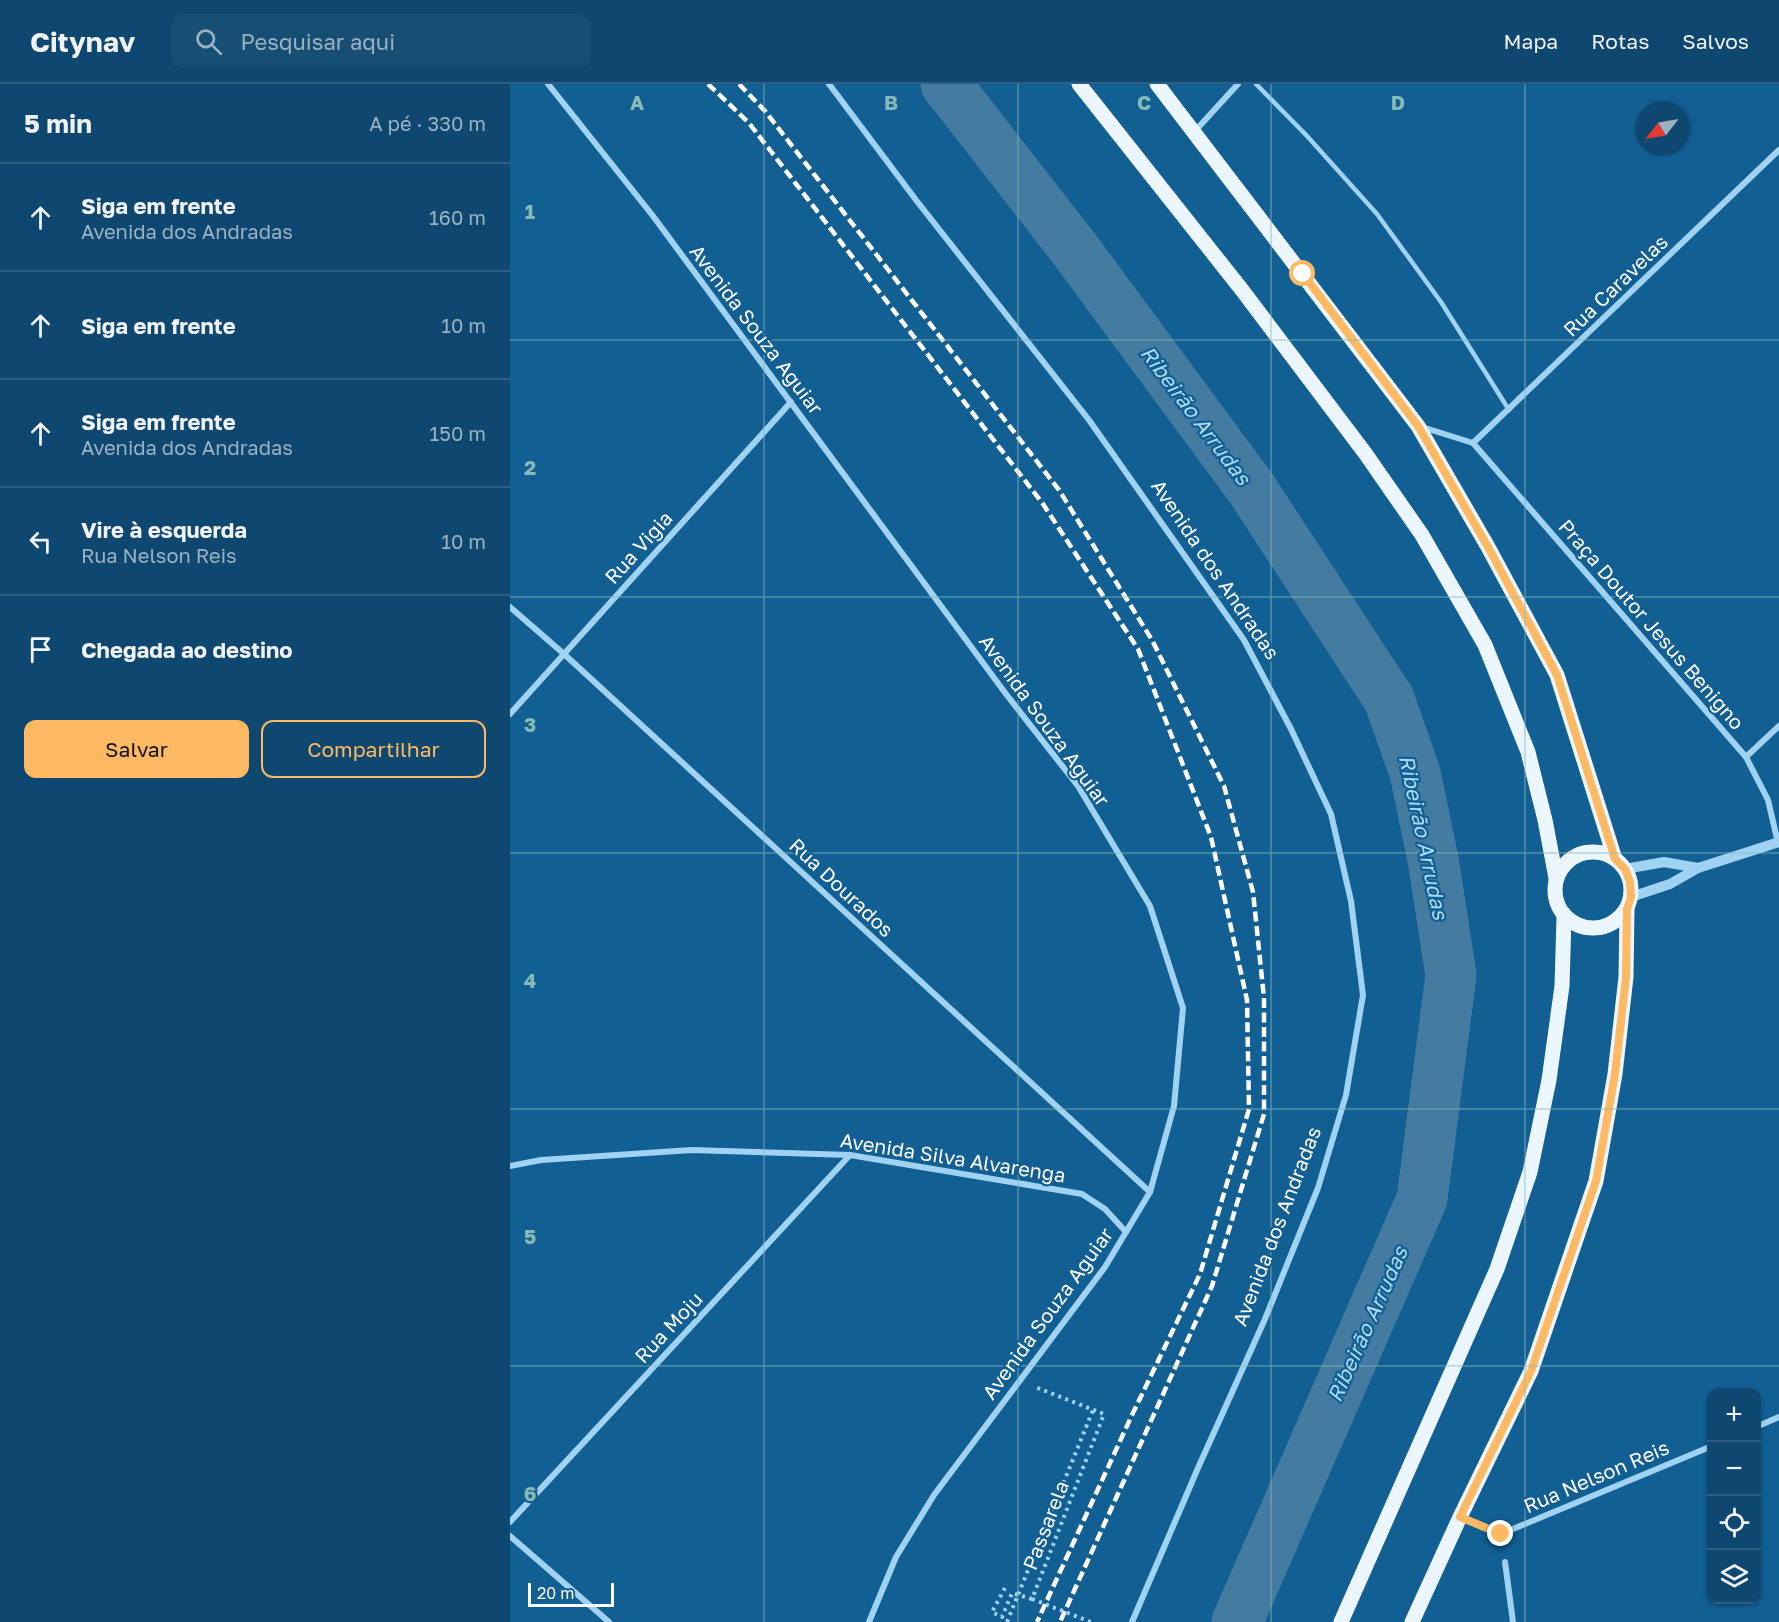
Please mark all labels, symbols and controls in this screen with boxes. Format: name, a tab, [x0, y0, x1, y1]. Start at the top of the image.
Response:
search box	[171, 14, 591, 68]
text: Citynav	[30, 25, 135, 58]
icon: search	[192, 25, 225, 58]
text: Pesquisar aqui	[240, 28, 395, 55]
text: Mapa	[1504, 28, 1558, 54]
text: Rotas	[1591, 28, 1649, 54]
text: Salvos	[1682, 28, 1749, 54]
text: A	[630, 90, 644, 114]
text: B	[884, 90, 898, 114]
text: C	[1137, 90, 1151, 114]
text: D	[1391, 90, 1405, 114]
north arrow	[1635, 102, 1689, 156]
text: 5 min	[24, 108, 92, 139]
text: A pé · 330 m	[369, 111, 486, 135]
text: Siga em frente	[81, 192, 236, 219]
text: 1	[525, 199, 535, 223]
icon: ahead	[24, 201, 57, 234]
text: 160 m	[429, 205, 486, 229]
text: Avenida dos Andradas	[81, 219, 293, 243]
street label: Rua Caravelas	[1558, 229, 1672, 341]
street label: Avenida Souza Aguiar	[685, 239, 829, 419]
route start	[1289, 260, 1315, 286]
icon: ahead	[24, 309, 57, 342]
text: Siga em frente	[81, 312, 236, 339]
text: 10 m	[441, 313, 486, 337]
water label: Ribeirão Arrudas	[1135, 340, 1257, 490]
text: Siga em frente	[81, 408, 236, 435]
icon: ahead	[24, 417, 57, 450]
text: 150 m	[430, 421, 486, 445]
text: Avenida dos Andradas	[81, 435, 293, 459]
text: 2	[524, 455, 536, 479]
street label: Avenida dos Andradas	[1147, 474, 1285, 664]
street label: Rua Vigia	[599, 506, 677, 588]
street label: Praça Doutor Jesus Benigno	[1554, 514, 1750, 734]
text: Vire à esquerda	[81, 516, 247, 543]
icon: left	[24, 525, 57, 558]
text: 10 m	[441, 529, 486, 553]
text: Rua Nelson Reis	[81, 543, 237, 567]
street label: Avenida Souza Aguiar	[975, 629, 1115, 811]
icon: arrive	[24, 633, 57, 666]
text: Chegada ao destino	[81, 636, 293, 663]
text: 3	[524, 712, 536, 736]
button: Salvar	[24, 720, 249, 778]
button: Compartilhar	[261, 720, 486, 778]
water label: Ribeirão Arrudas	[1394, 752, 1454, 922]
street label: Rua Dourados	[785, 833, 899, 941]
text: 4	[524, 968, 536, 992]
street label: Avenida dos Andradas	[1227, 1123, 1325, 1329]
street label: Avenida Silva Alvarenga	[839, 1127, 1067, 1187]
street label: Avenida Souza Aguiar	[977, 1222, 1117, 1404]
text: 5	[524, 1224, 536, 1248]
water label: Ribeirão Arrudas	[1321, 1241, 1413, 1406]
street label: Rua Moju	[629, 1287, 707, 1367]
map controls	[1707, 1388, 1761, 1604]
button: +	[1707, 1388, 1761, 1442]
street label: Rua Nelson Reis	[1520, 1435, 1672, 1517]
button: −	[1707, 1442, 1761, 1496]
street label: Passarela	[1017, 1477, 1073, 1573]
text: 6	[524, 1481, 536, 1505]
button: locate	[1707, 1496, 1761, 1550]
route end	[1487, 1520, 1513, 1546]
button: layers	[1707, 1550, 1761, 1604]
scale bar	[528, 1580, 614, 1608]
text: 20 m	[537, 1583, 574, 1603]

